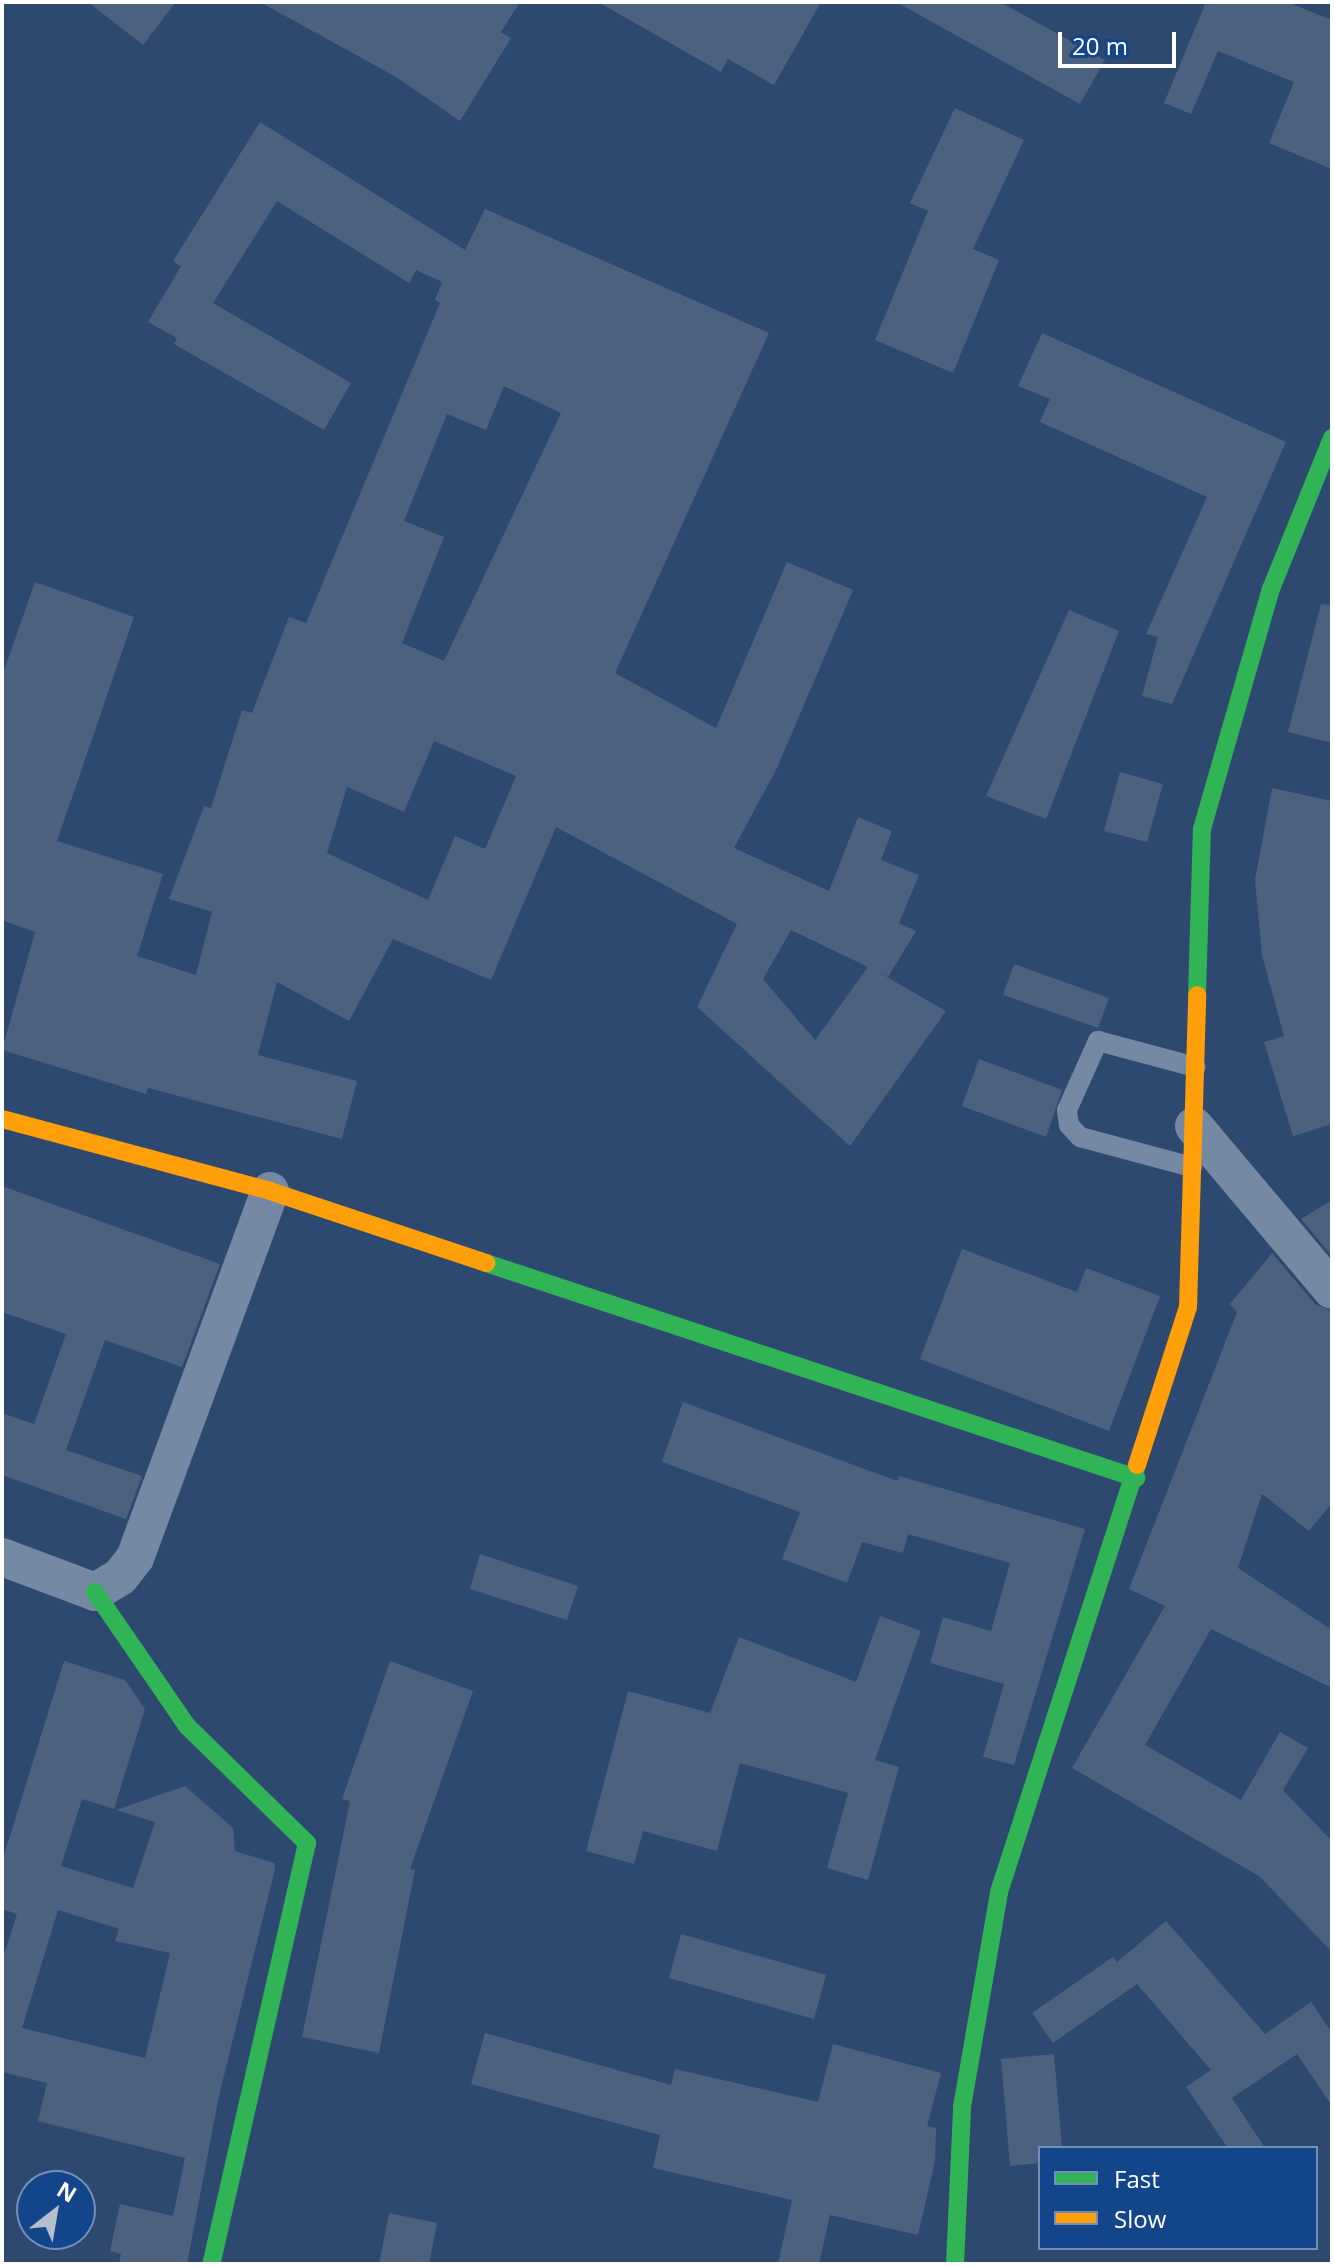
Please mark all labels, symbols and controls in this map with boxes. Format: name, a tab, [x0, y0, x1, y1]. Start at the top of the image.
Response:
scale bar	[1062, 16, 1180, 66]
text: 20 m	[1072, 29, 1128, 62]
legend	[1038, 2146, 1318, 2250]
text: Fast	[1114, 2162, 1160, 2195]
north arrow	[16, 2170, 96, 2250]
text: N	[52, 2174, 83, 2209]
text: Slow	[1114, 2202, 1166, 2235]

